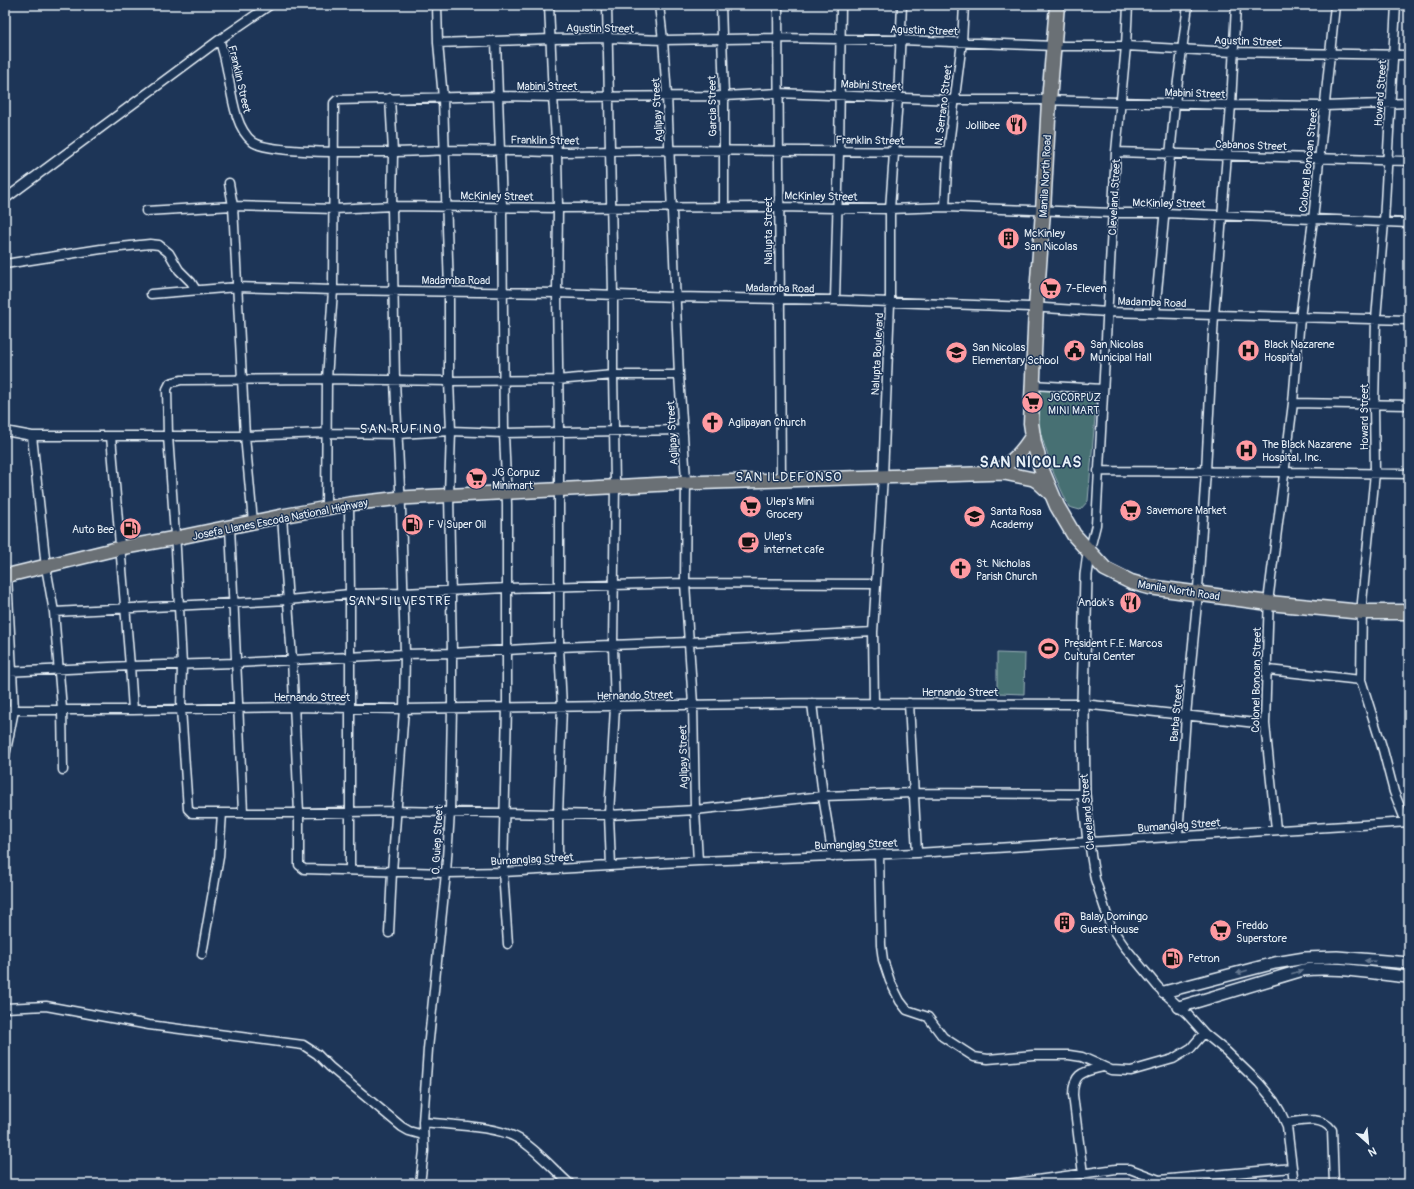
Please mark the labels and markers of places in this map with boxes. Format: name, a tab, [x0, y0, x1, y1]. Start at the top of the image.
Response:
restaurant icon: Jollibee	[1003, 112, 1029, 138]
place label: Jollibee	[965, 119, 1001, 132]
building icon: McKinley San Nicolas	[995, 226, 1021, 252]
place label: McKinley San Nicolas	[1024, 227, 1077, 253]
supermarket icon: 7-Eleven	[1038, 275, 1064, 301]
place label: 7-Eleven	[1066, 282, 1107, 295]
public building icon: San Nicolas Municipal Hall	[1062, 337, 1088, 363]
hospital icon: Black Nazarene Hospital	[1235, 337, 1261, 363]
place label: San Nicolas Municipal Hall	[1090, 338, 1152, 364]
place label: Black Nazarene Hospital	[1264, 338, 1335, 364]
school or university icon: San Nicolas Elementary School	[943, 340, 969, 366]
place label: San Nicolas Elementary School	[972, 341, 1059, 367]
supermarket icon: JGCORPUZ MINI MART	[1019, 390, 1045, 416]
place label: JGCORPUZ MINI MART	[1048, 391, 1102, 417]
church icon: Aglipayan Church	[700, 409, 726, 435]
place label: Aglipayan Church	[728, 416, 806, 429]
hospital icon: The Black Nazarene Hospital, Inc.	[1233, 437, 1259, 463]
place label: The Black Nazarene Hospital, Inc.	[1262, 438, 1352, 464]
supermarket icon: JG Corpuz Minimart	[464, 465, 490, 491]
place label: JG Corpuz Minimart	[492, 466, 540, 492]
supermarket icon: Ulep's Mini Grocery	[738, 494, 764, 520]
place label: Ulep's Mini Grocery	[766, 495, 814, 521]
supermarket icon: Savemore Market	[1117, 497, 1143, 523]
school or university icon: Santa Rosa Academy	[962, 504, 988, 530]
place label: Savemore Market	[1146, 504, 1227, 517]
place label: Santa Rosa Academy	[990, 505, 1042, 531]
fuel station icon: F V Super Oil	[399, 511, 425, 537]
fuel station icon: Auto Bee	[117, 516, 143, 542]
place label: F V Super Oil	[428, 518, 486, 531]
place label: Auto Bee	[72, 523, 115, 536]
cafe icon: Ulep's internet cafe	[735, 529, 761, 555]
place label: Ulep's internet cafe	[764, 530, 825, 556]
church icon: St. Nicholas Parish Church	[947, 556, 973, 582]
place label: St. Nicholas Parish Church	[976, 557, 1037, 583]
restaurant icon: Andok's	[1117, 589, 1143, 615]
place label: Andok's	[1078, 596, 1114, 609]
sports icon: President F.E. Marcos Cultural Center	[1035, 636, 1061, 662]
place label: President F.E. Marcos Cultural Center	[1064, 637, 1162, 663]
building icon: Balay Domingo Guest House	[1052, 909, 1078, 935]
place label: Balay Domingo Guest House	[1080, 910, 1148, 936]
supermarket icon: Freddo Superstore	[1207, 918, 1233, 944]
place label: Freddo Superstore	[1236, 919, 1287, 945]
fuel station icon: Petron	[1160, 945, 1186, 971]
place label: Petron	[1188, 952, 1220, 965]

